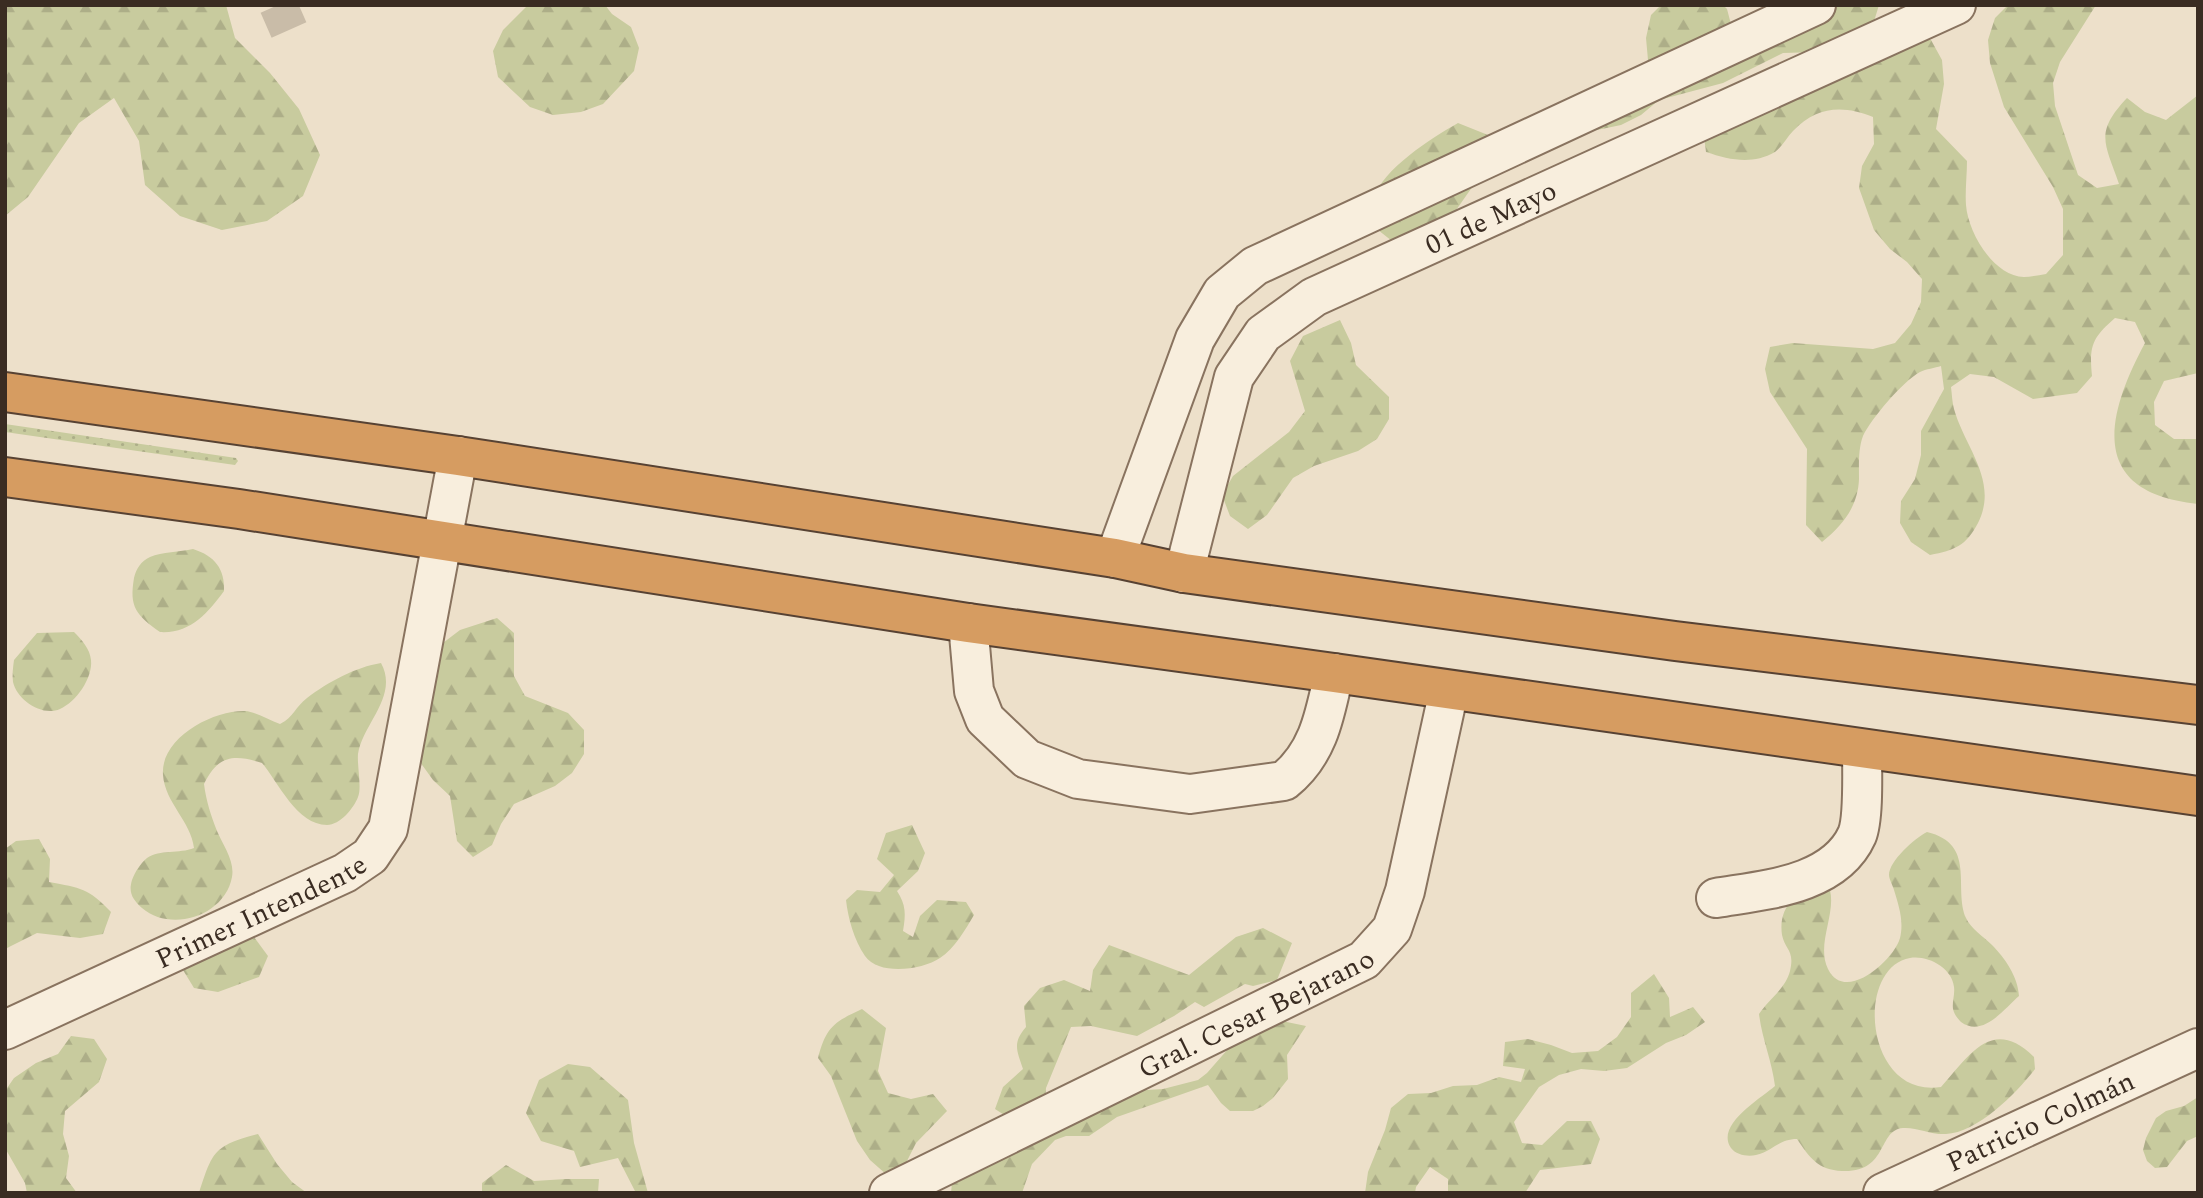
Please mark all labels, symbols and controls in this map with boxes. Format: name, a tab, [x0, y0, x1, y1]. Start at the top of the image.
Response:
street label: 01 de Mayo	[1418, 169, 1564, 267]
street label: Primer Intendente	[149, 844, 376, 981]
street label: Gral. Cesar Bejarano	[1131, 941, 1386, 1091]
street label: Patricio Colmán	[1940, 1060, 2142, 1184]

